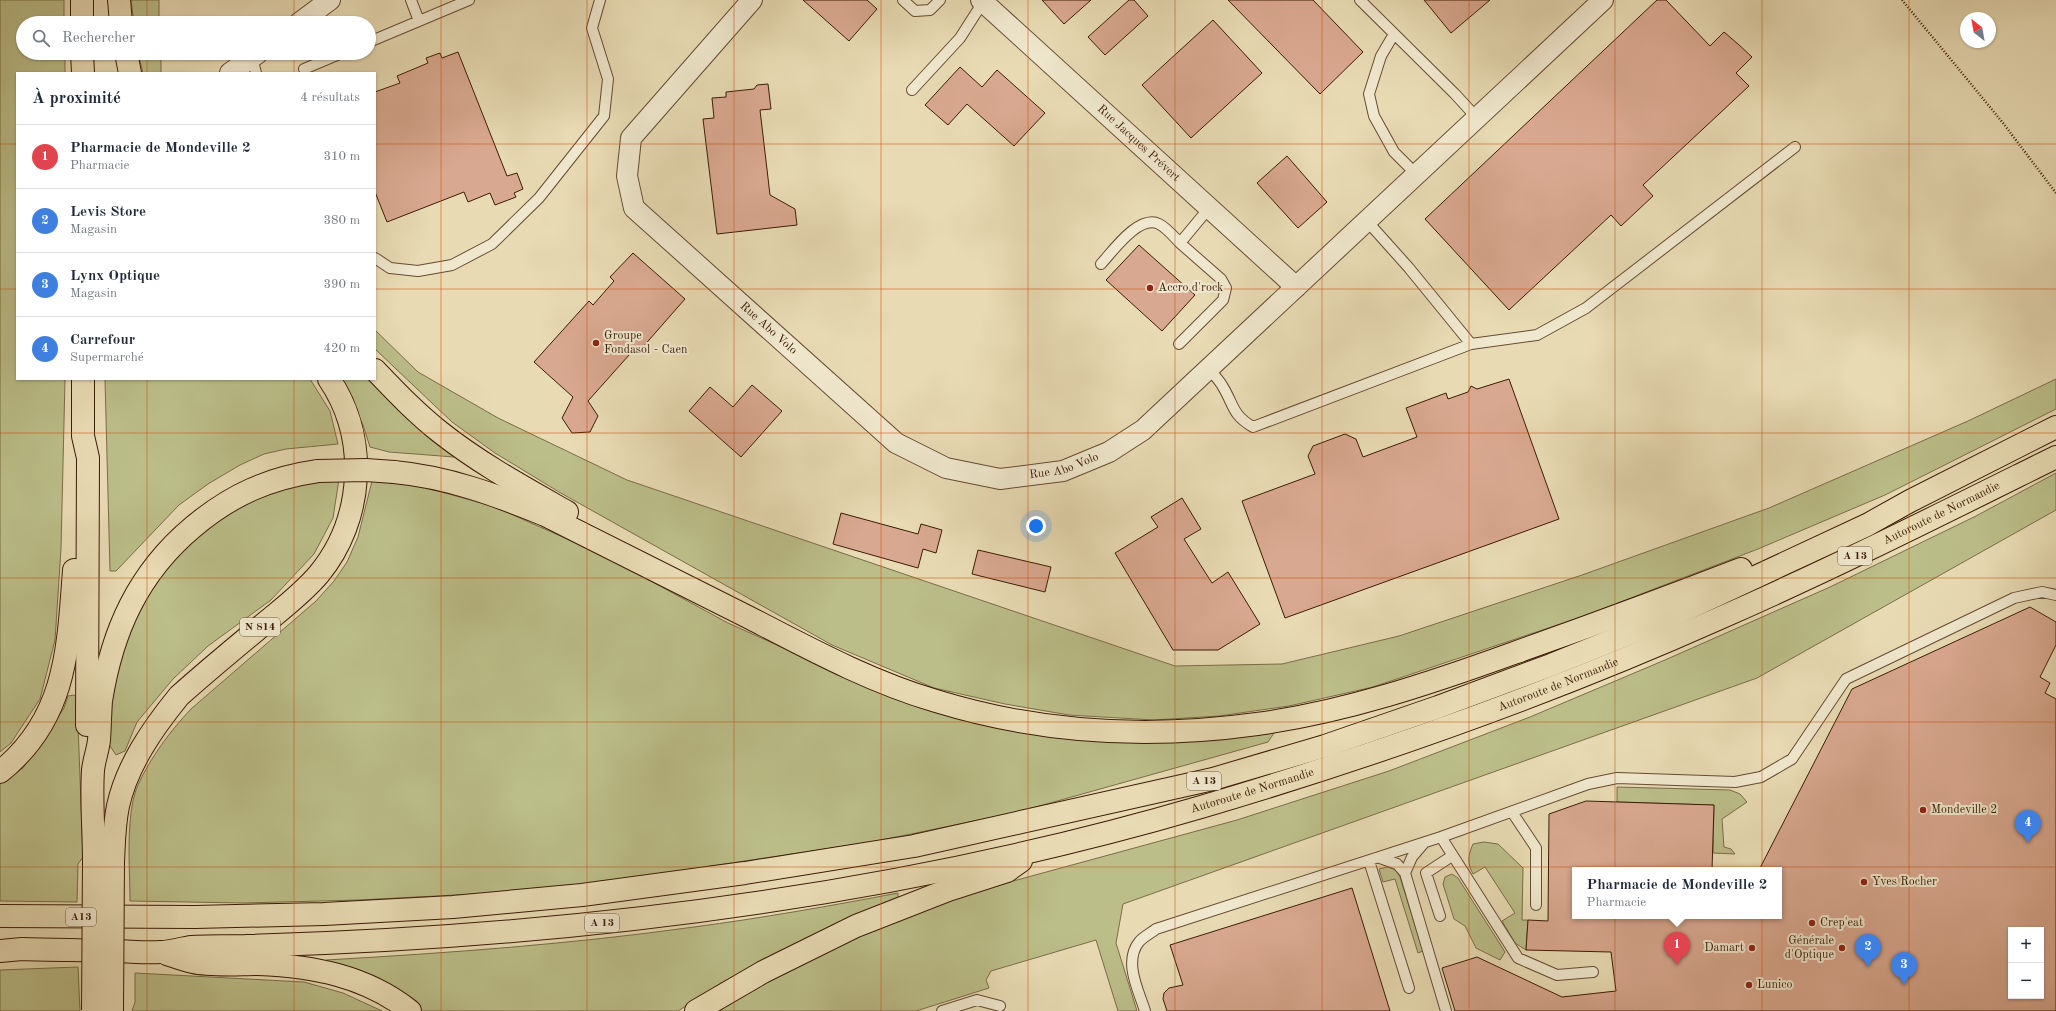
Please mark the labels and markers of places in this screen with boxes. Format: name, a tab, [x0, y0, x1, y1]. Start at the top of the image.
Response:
place label: Accro d'rock	[1158, 282, 1223, 294]
marker: Accro d'rock	[1145, 283, 1155, 293]
place label: Groupe Fondasol - Caen	[604, 330, 688, 356]
marker: Groupe Fondasol - Caen	[591, 338, 601, 348]
place label: Mondeville 2	[1931, 804, 1997, 816]
marker: Mondeville 2	[1918, 805, 1928, 815]
pin: 4	[2015, 810, 2041, 843]
place label: Yves Rocher	[1872, 876, 1937, 888]
marker: Yves Rocher	[1859, 877, 1869, 887]
place label: Crep'eat	[1820, 917, 1863, 929]
marker: Crep'eat	[1807, 918, 1817, 928]
pin: 1	[1664, 932, 1690, 965]
pin: 2	[1855, 934, 1881, 967]
place label: Générale d'Optique	[1785, 935, 1834, 961]
place label: Damart	[1704, 942, 1744, 954]
marker: Damart	[1747, 943, 1757, 953]
marker: Générale d'Optique	[1837, 943, 1847, 953]
pin: 3	[1891, 952, 1917, 985]
place label: Lunico	[1757, 979, 1792, 991]
marker: Lunico	[1744, 980, 1754, 990]

